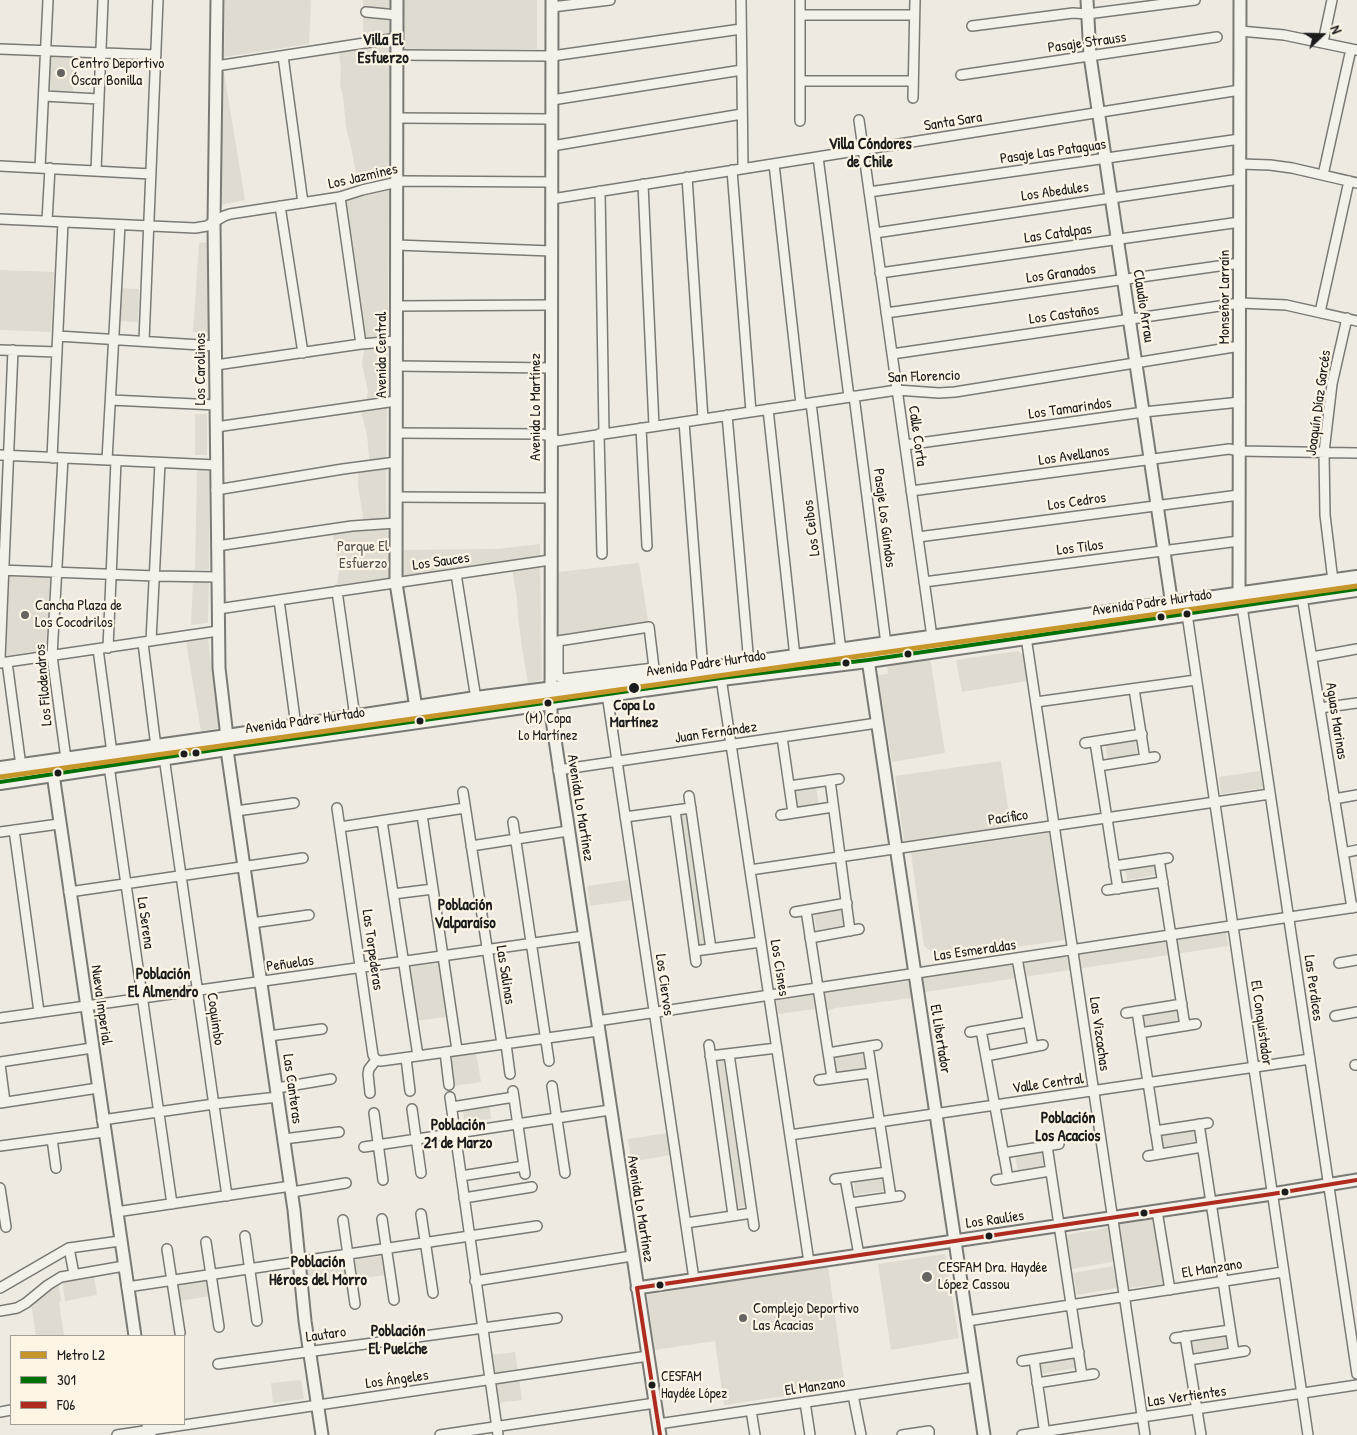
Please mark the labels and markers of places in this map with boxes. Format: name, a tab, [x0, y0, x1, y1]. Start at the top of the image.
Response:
place label: Centro Deportivo Óscar Bonilla	[71, 55, 164, 90]
marker: Centro Deportivo Óscar Bonilla	[55, 67, 67, 79]
place label: Cancha Plaza de Los Cocodrilos	[35, 597, 122, 632]
marker: Cancha Plaza de Los Cocodrilos	[19, 609, 31, 621]
unlabelled marker	[1182, 609, 1192, 619]
unlabelled marker	[1156, 612, 1166, 622]
unlabelled marker	[903, 649, 913, 659]
unlabelled marker	[841, 658, 851, 668]
marker: Copa Lo Martínez	[627, 681, 641, 695]
place label: Copa Lo Martínez	[610, 697, 658, 732]
marker: (M) Copa Lo Martínez	[543, 698, 553, 708]
place label: (M) Copa Lo Martínez	[518, 711, 578, 744]
unlabelled marker	[415, 716, 425, 726]
unlabelled marker	[191, 748, 201, 758]
unlabelled marker	[179, 749, 189, 759]
unlabelled marker	[53, 768, 63, 778]
unlabelled marker	[1280, 1187, 1290, 1197]
unlabelled marker	[1139, 1208, 1149, 1218]
unlabelled marker	[984, 1231, 994, 1241]
place label: CESFAM Dra. Haydée López Cassou	[938, 1259, 1048, 1294]
marker: CESFAM Dra. Haydée López Cassou	[920, 1270, 934, 1284]
unlabelled marker	[655, 1280, 665, 1290]
place label: Complejo Deportivo Las Acacias	[753, 1300, 859, 1335]
marker: Complejo Deportivo Las Acacias	[737, 1312, 749, 1324]
place label: CESFAM Haydée López	[661, 1369, 727, 1401]
marker: CESFAM Haydée López	[647, 1380, 657, 1390]

